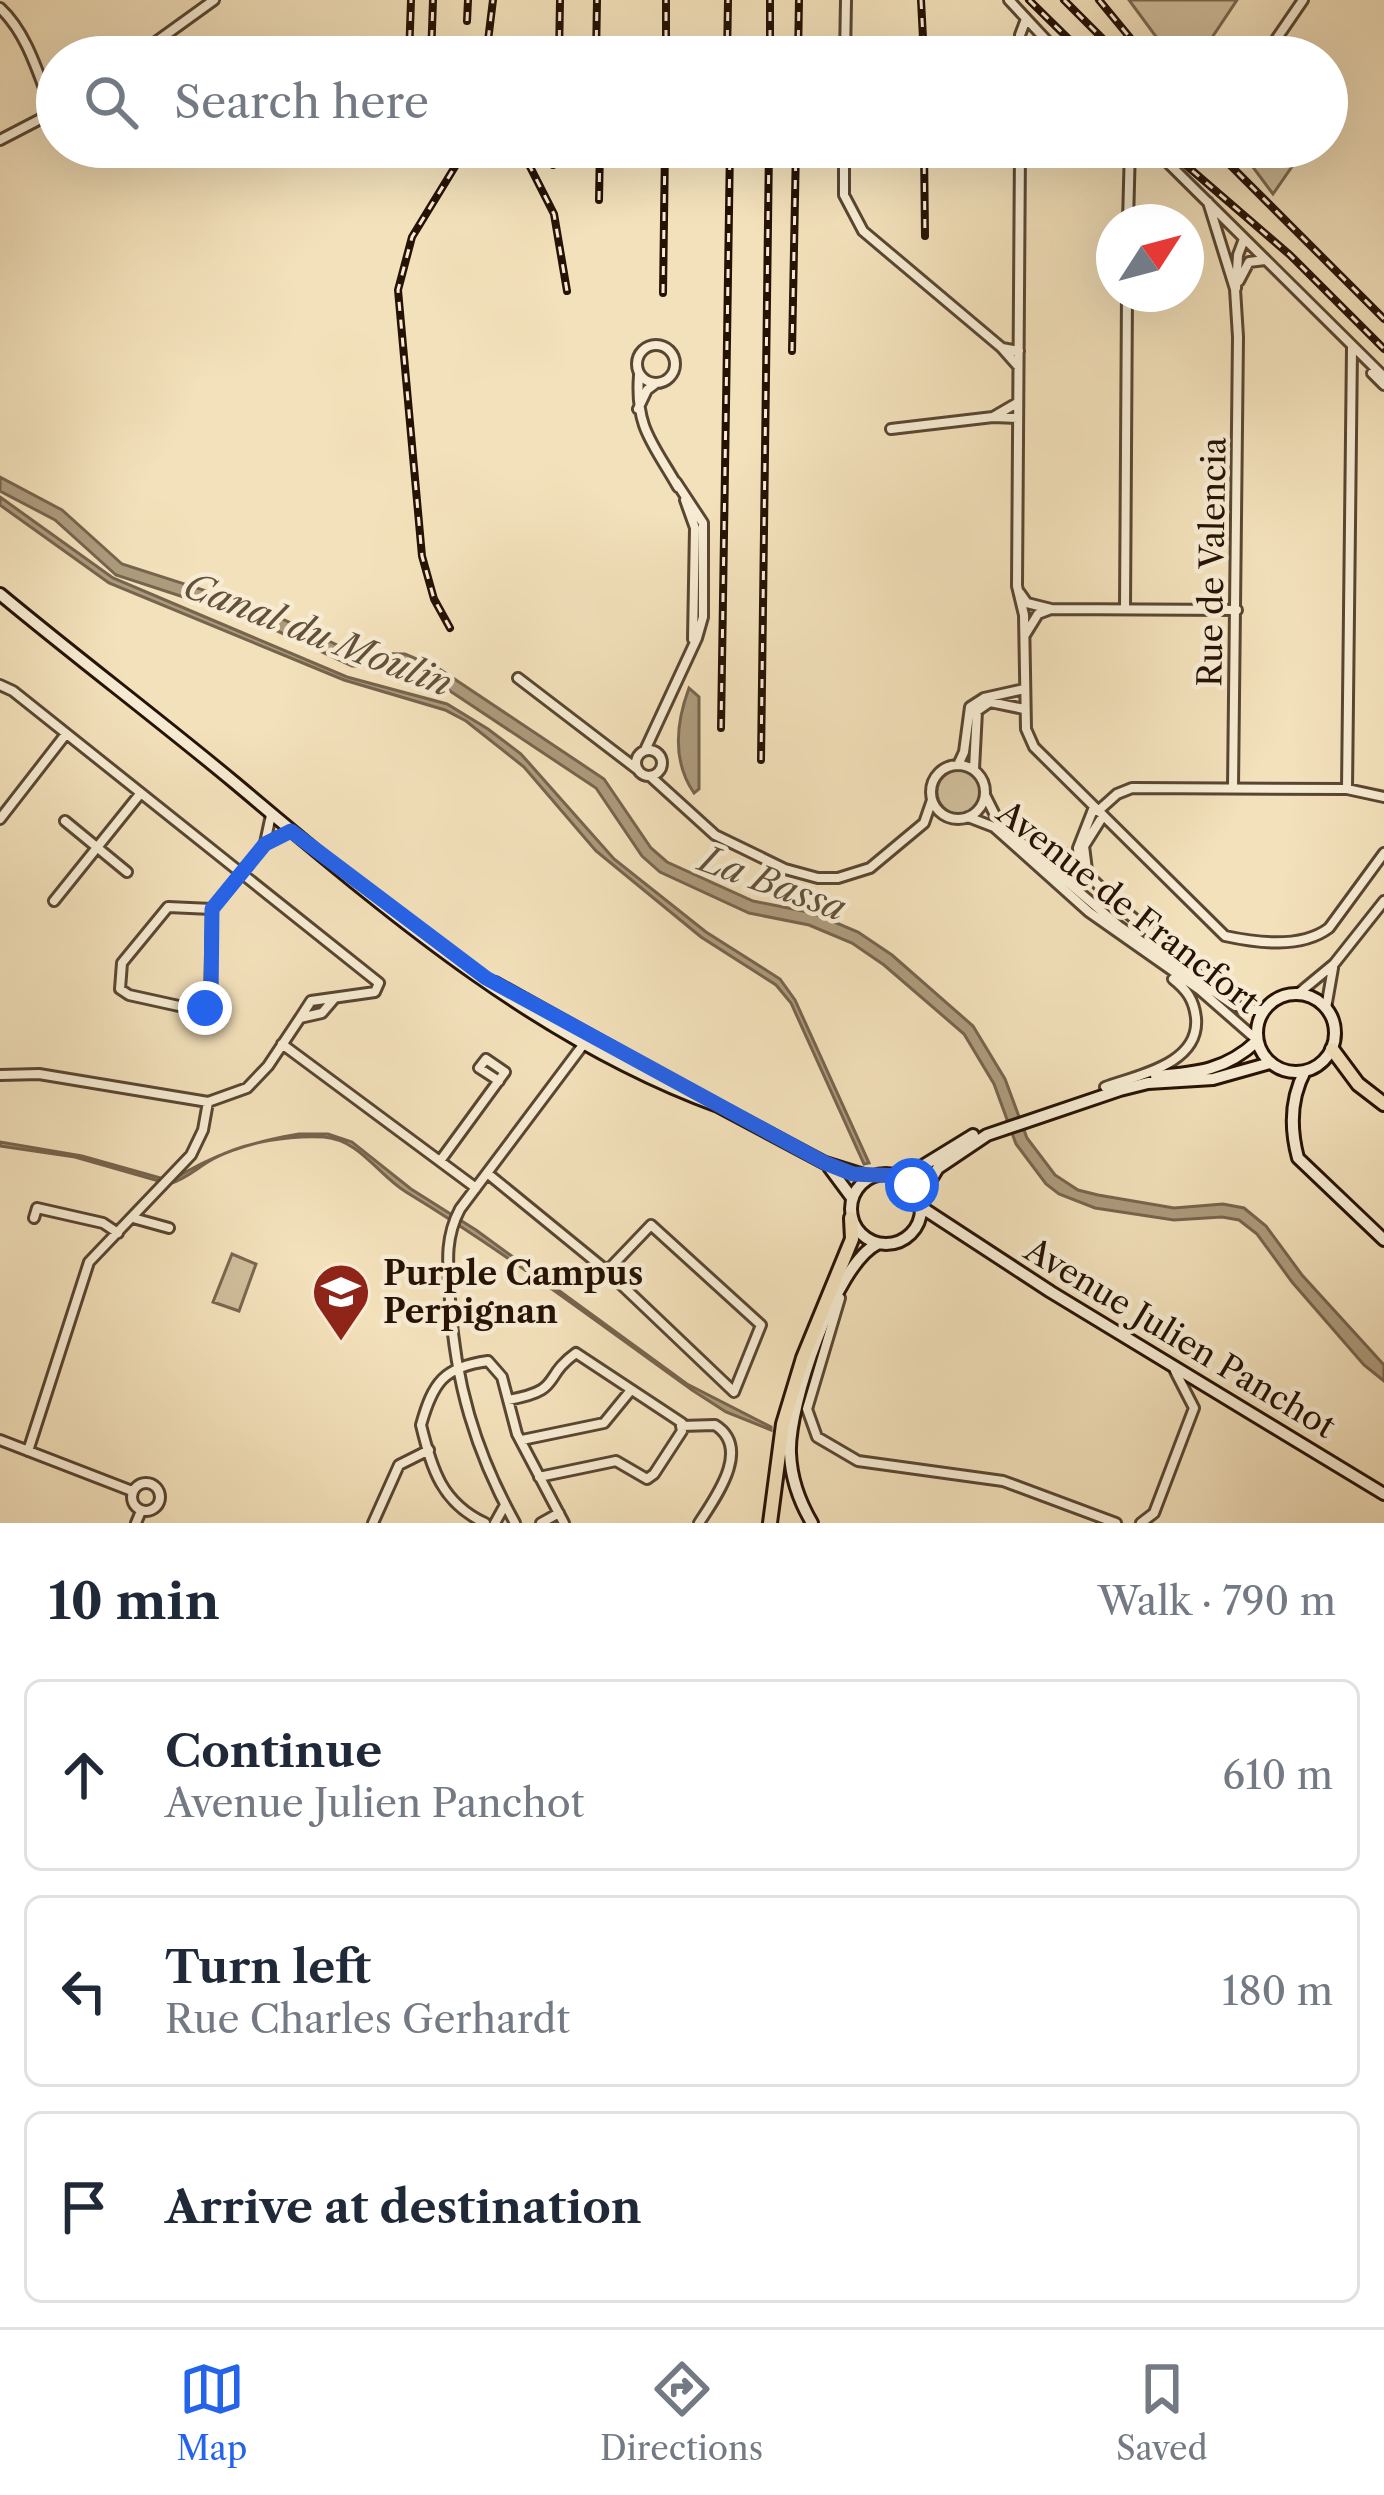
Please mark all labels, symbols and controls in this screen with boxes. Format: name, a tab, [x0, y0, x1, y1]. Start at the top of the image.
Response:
search box	[36, 36, 1348, 168]
icon: search	[78, 69, 144, 135]
text: Search here	[174, 74, 429, 130]
north arrow	[1096, 204, 1204, 312]
street label: Rue de Valencia	[1189, 436, 1235, 687]
water label: Canal du Moulin	[178, 563, 458, 705]
street label: Avenue de Francfort	[988, 791, 1267, 1022]
water label: La Bassa	[691, 835, 852, 930]
route end	[178, 981, 232, 1035]
route start	[885, 1158, 939, 1212]
street label: Avenue Julien Panchot	[1017, 1229, 1343, 1447]
place label: Purple Campus Perpignan	[383, 1253, 643, 1332]
school or university icon: Purple Campus Perpignan	[310, 1261, 372, 1343]
text: 10 min	[48, 1570, 220, 1632]
text: Walk · 790 m	[1098, 1577, 1336, 1625]
text: Continue	[165, 1723, 382, 1779]
icon: ahead	[51, 1742, 117, 1808]
text: 610 m	[1222, 1751, 1333, 1799]
text: Avenue Julien Panchot	[165, 1779, 584, 1827]
text: Turn left	[165, 1939, 371, 1995]
icon: left	[51, 1958, 117, 2024]
text: 180 m	[1222, 1967, 1333, 2015]
text: Rue Charles Gerhardt	[165, 1995, 570, 2043]
icon: arrive	[51, 2174, 117, 2240]
text: Arrive at destination	[165, 2179, 642, 2235]
tab: Map	[176, 2356, 247, 2469]
tab: Directions	[600, 2356, 763, 2469]
tab: Saved	[1116, 2356, 1208, 2469]

